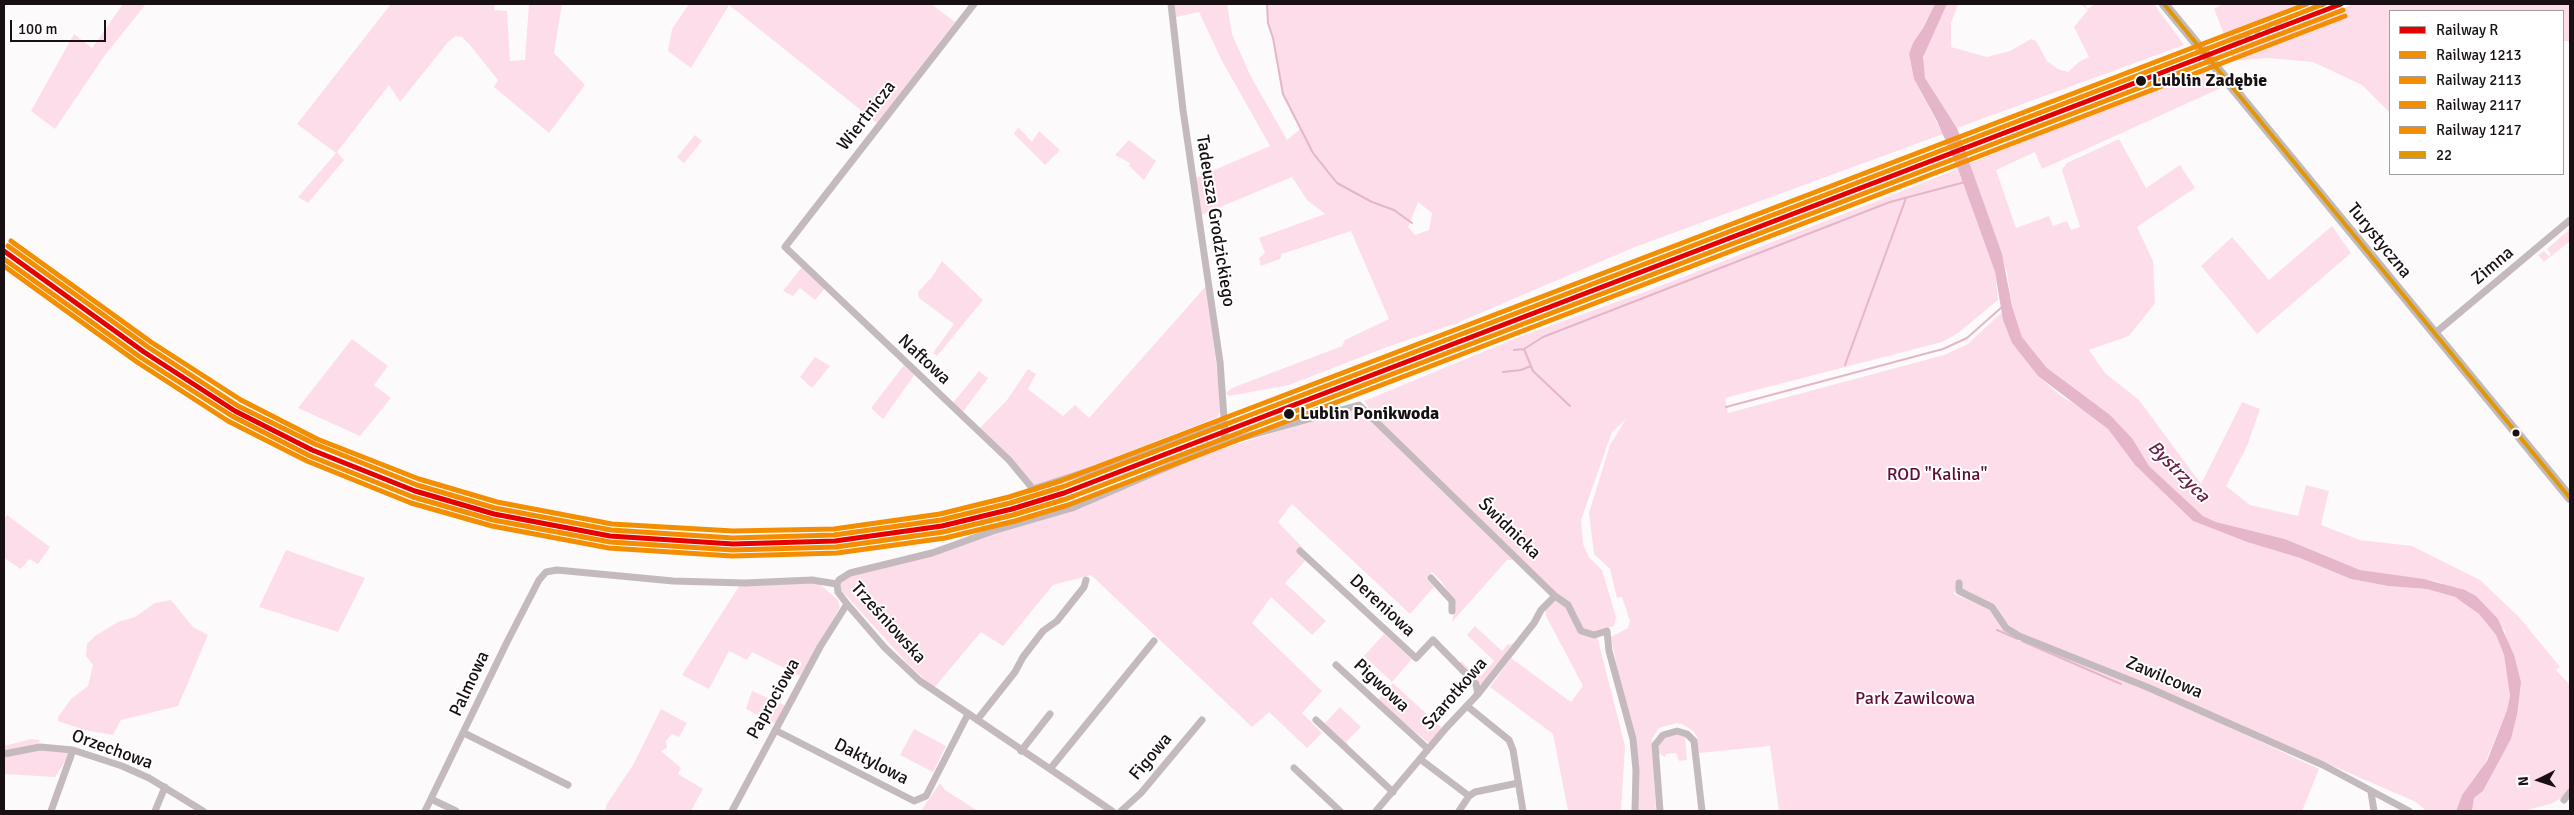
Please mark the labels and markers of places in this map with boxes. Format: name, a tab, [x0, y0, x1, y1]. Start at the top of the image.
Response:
place label: Lublin Zadębie	[2152, 70, 2267, 92]
marker: Lublin Zadębie	[2134, 74, 2148, 88]
place label: Lublin Ponikwoda	[1300, 403, 1439, 425]
marker: Lublin Ponikwoda	[1282, 407, 1296, 421]
unlabelled marker	[2511, 428, 2521, 438]

